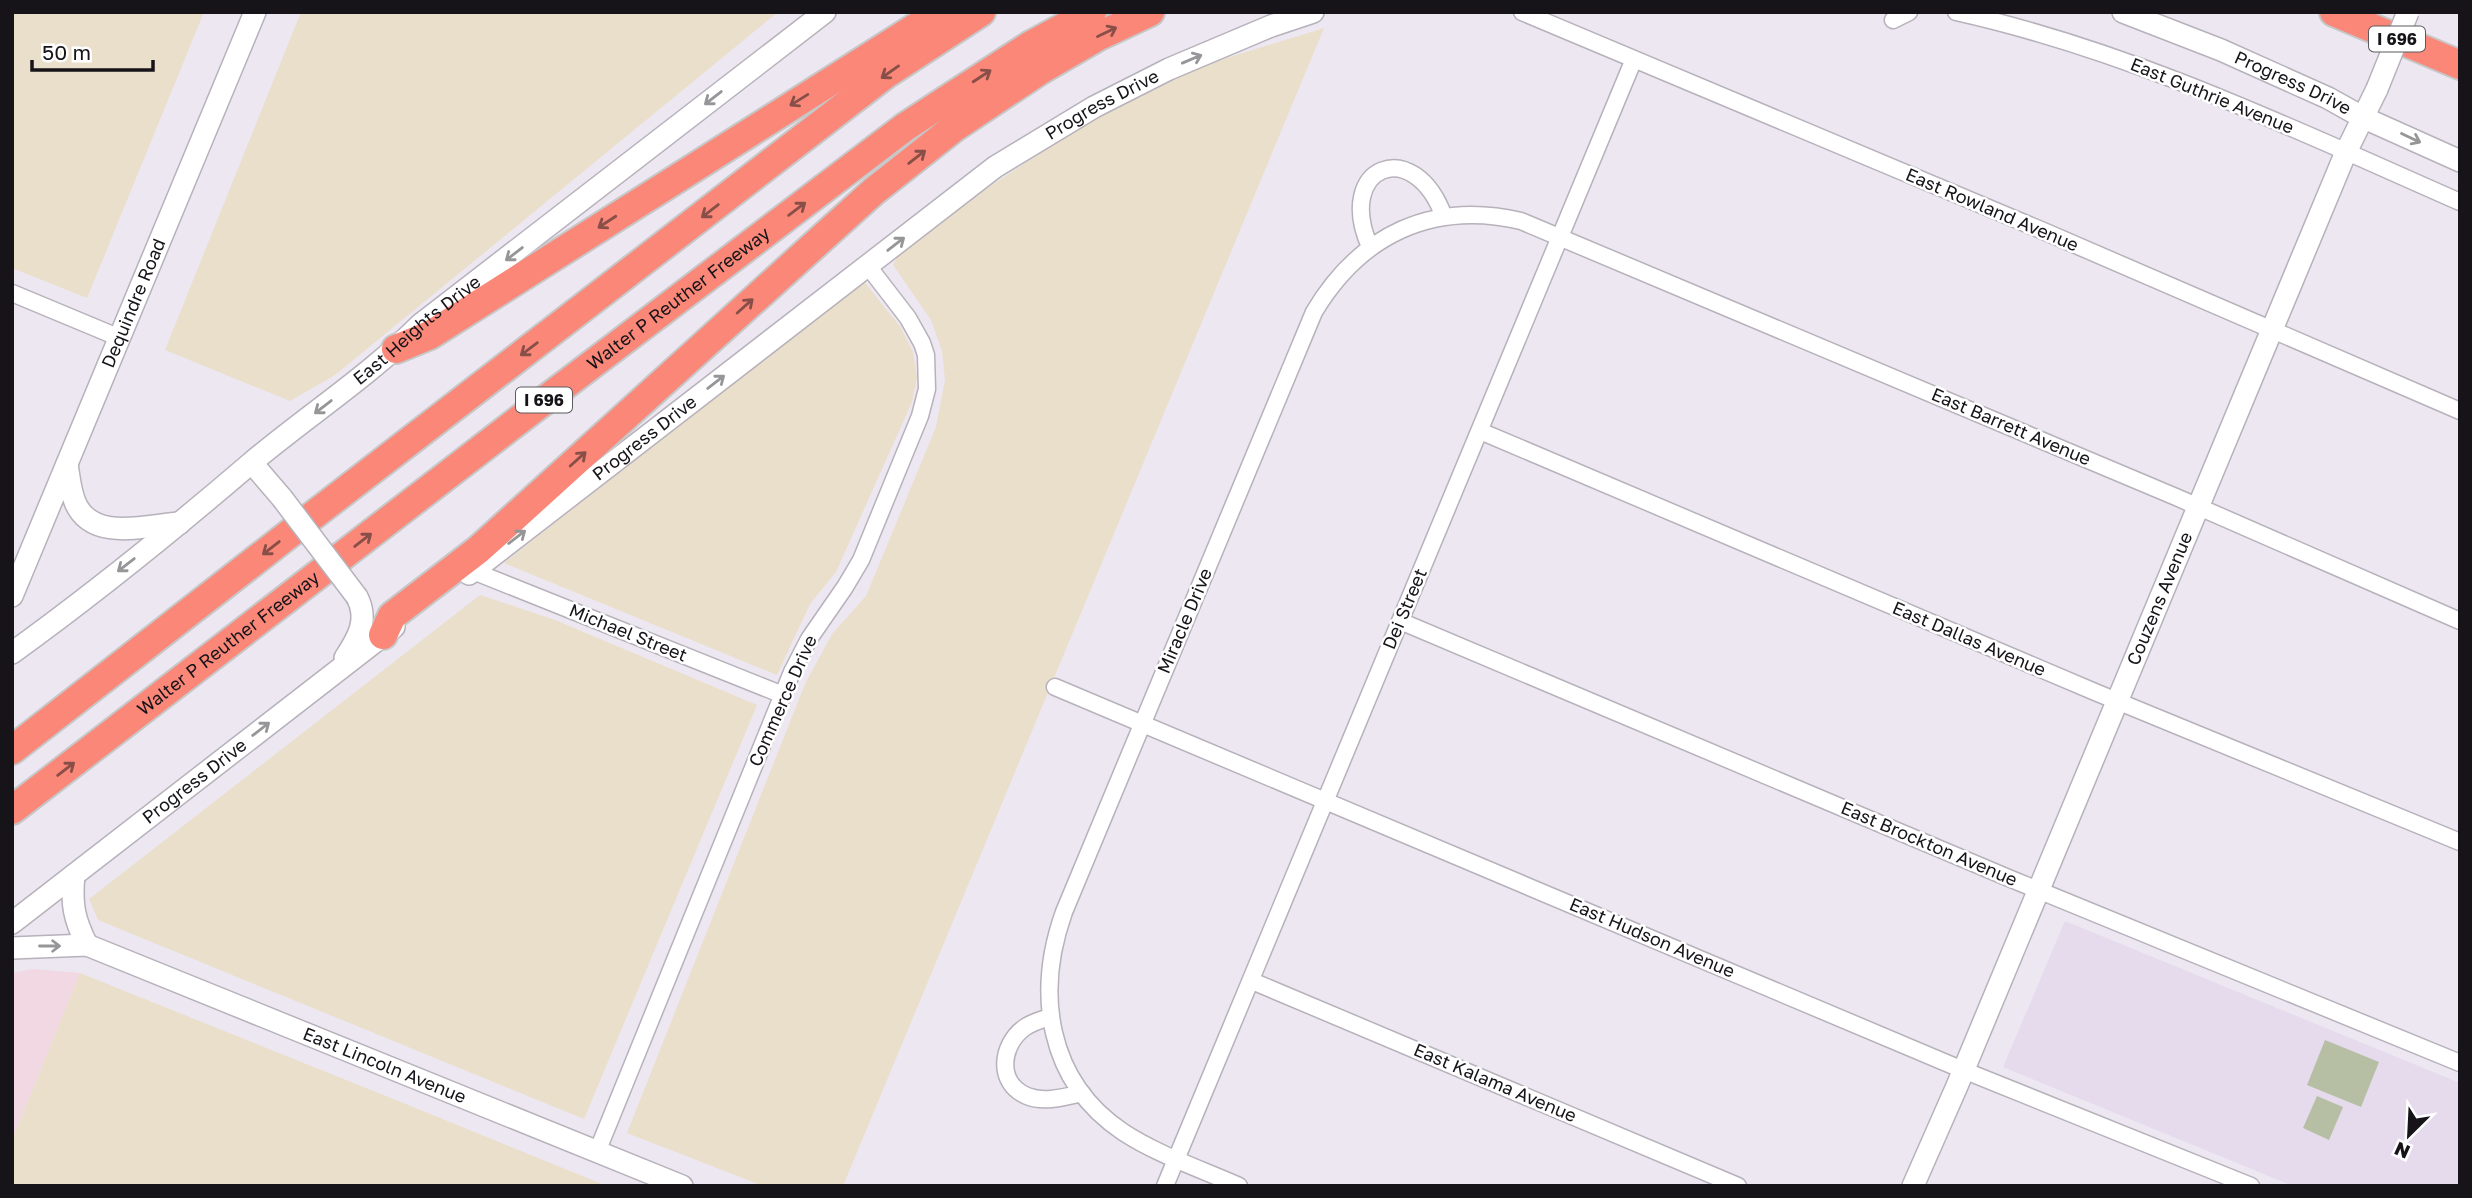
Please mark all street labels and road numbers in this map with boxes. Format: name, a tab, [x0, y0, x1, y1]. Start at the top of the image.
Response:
road number: I 696	[2369, 26, 2425, 52]
street label: Progress Drive	[2231, 46, 2355, 119]
street label: East Guthrie Avenue	[2127, 52, 2297, 138]
street label: Progress Drive	[1041, 64, 1162, 144]
street label: East Rowland Avenue	[1903, 163, 2082, 255]
street label: Walter P Reuther Freeway	[582, 222, 774, 374]
street label: Dequindre Road	[96, 235, 170, 371]
street label: East Heights Drive	[348, 270, 484, 389]
street label: East Barrett Avenue	[1928, 383, 2094, 470]
road number: I 696	[516, 388, 572, 412]
street label: Progress Drive	[587, 390, 701, 485]
street label: Couzens Avenue	[2121, 529, 2196, 668]
street label: Miracle Drive	[1152, 565, 1216, 677]
street label: Dei Street	[1377, 565, 1431, 652]
street label: Walter P Reuther Freeway	[132, 566, 323, 720]
street label: East Dallas Avenue	[1889, 596, 2049, 680]
street label: Michael Street	[566, 598, 691, 666]
street label: Commerce Drive	[743, 631, 821, 770]
street label: Progress Drive	[137, 733, 251, 828]
street label: East Brockton Avenue	[1838, 796, 2021, 890]
street label: East Hudson Avenue	[1566, 892, 1738, 982]
street label: East Lincoln Avenue	[300, 1022, 470, 1107]
street label: East Kalama Avenue	[1411, 1038, 1580, 1126]

